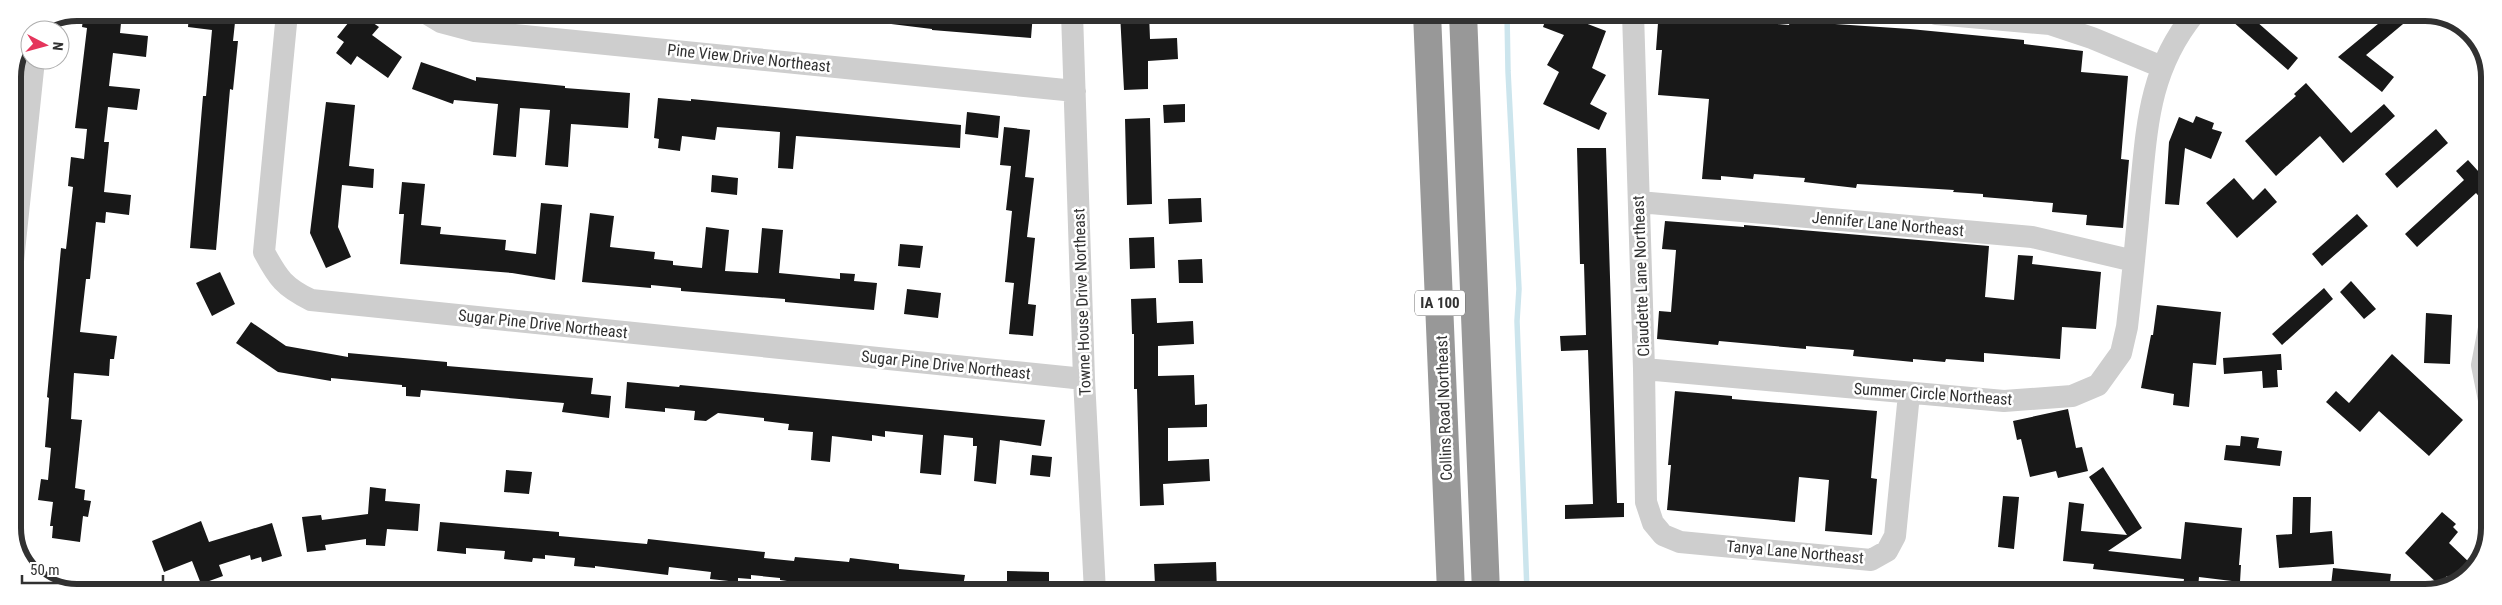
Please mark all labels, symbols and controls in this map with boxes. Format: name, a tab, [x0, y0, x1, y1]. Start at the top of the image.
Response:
north arrow	[20, 20, 70, 70]
street label: Pine View Drive Northeast	[666, 40, 832, 76]
text: N	[50, 41, 66, 51]
street label: Claudette Lane Northeast	[1629, 195, 1653, 357]
street label: Towne House Drive Northeast	[1069, 208, 1095, 396]
street label: Jennifer Lane Northeast	[1811, 208, 1965, 240]
road number: IA 100	[1415, 290, 1465, 316]
street label: Sugar Pine Drive Northeast	[457, 306, 629, 342]
street label: Collins Road Northeast	[1432, 335, 1456, 481]
street label: Sugar Pine Drive Northeast	[860, 347, 1032, 383]
street label: Summer Circle Northeast	[1853, 379, 2013, 409]
street label: Tanya Lane Northeast	[1726, 537, 1865, 567]
scale bar	[22, 552, 164, 584]
text: 50 m	[30, 561, 60, 579]

